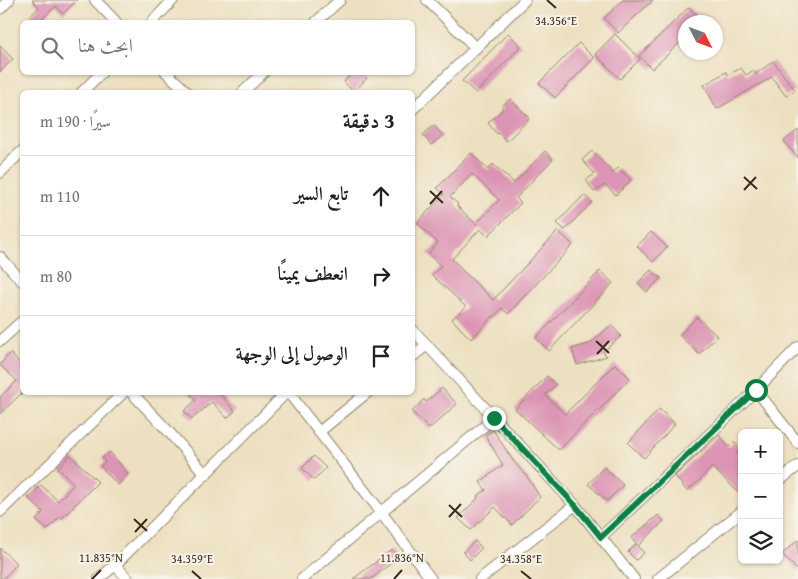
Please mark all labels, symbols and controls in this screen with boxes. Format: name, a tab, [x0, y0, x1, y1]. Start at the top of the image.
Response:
text: 34.356°E	[535, 12, 577, 29]
north arrow	[678, 15, 723, 60]
search box	[20, 20, 415, 75]
text: ابحث هنا	[78, 31, 133, 59]
icon: search	[38, 34, 66, 62]
text: 3 دقيقة	[343, 105, 395, 136]
text: سيرًا · 190 m	[40, 109, 111, 133]
text: تابع السير	[294, 179, 348, 207]
icon: ahead	[367, 182, 395, 210]
text: 110 m	[40, 184, 80, 208]
text: انعطف يمينًا	[278, 259, 348, 287]
icon: right	[367, 262, 395, 290]
text: 80 m	[40, 264, 72, 288]
text: الوصول إلى الوجهة	[236, 339, 348, 367]
icon: arrive	[367, 342, 395, 370]
route start	[745, 379, 768, 402]
route end	[483, 407, 506, 430]
map controls	[738, 429, 783, 564]
button: +	[738, 429, 783, 474]
button: −	[738, 474, 783, 519]
button: layers	[738, 519, 783, 564]
text: 11.835°N	[79, 549, 123, 566]
text: 11.836°N	[380, 549, 424, 566]
text: 34.359°E	[171, 550, 213, 567]
text: 34.358°E	[500, 550, 542, 567]

